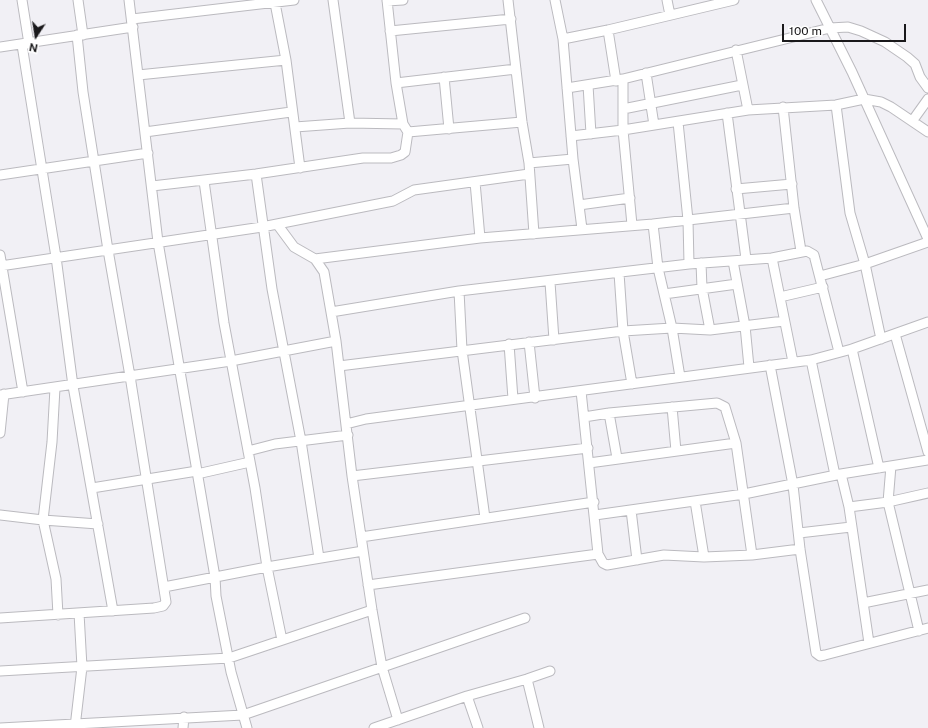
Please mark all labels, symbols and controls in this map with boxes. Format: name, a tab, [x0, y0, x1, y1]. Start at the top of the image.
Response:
north arrow	[16, 16, 56, 56]
scale bar	[784, 16, 908, 42]
text: 100 m	[789, 24, 822, 38]
text: N	[28, 41, 39, 55]

